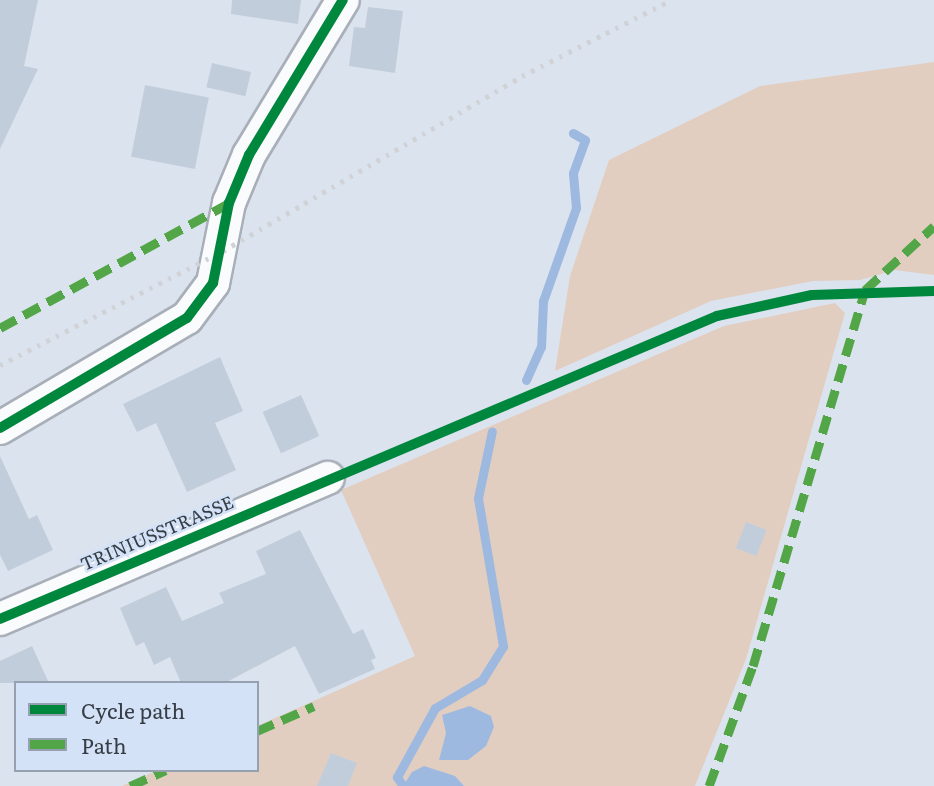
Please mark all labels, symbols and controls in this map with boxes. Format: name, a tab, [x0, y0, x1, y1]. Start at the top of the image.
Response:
street label: TRINIUSSTRASSE	[77, 491, 237, 575]
legend	[14, 681, 259, 772]
text: Cycle path	[81, 694, 185, 725]
text: Path	[81, 729, 127, 760]

